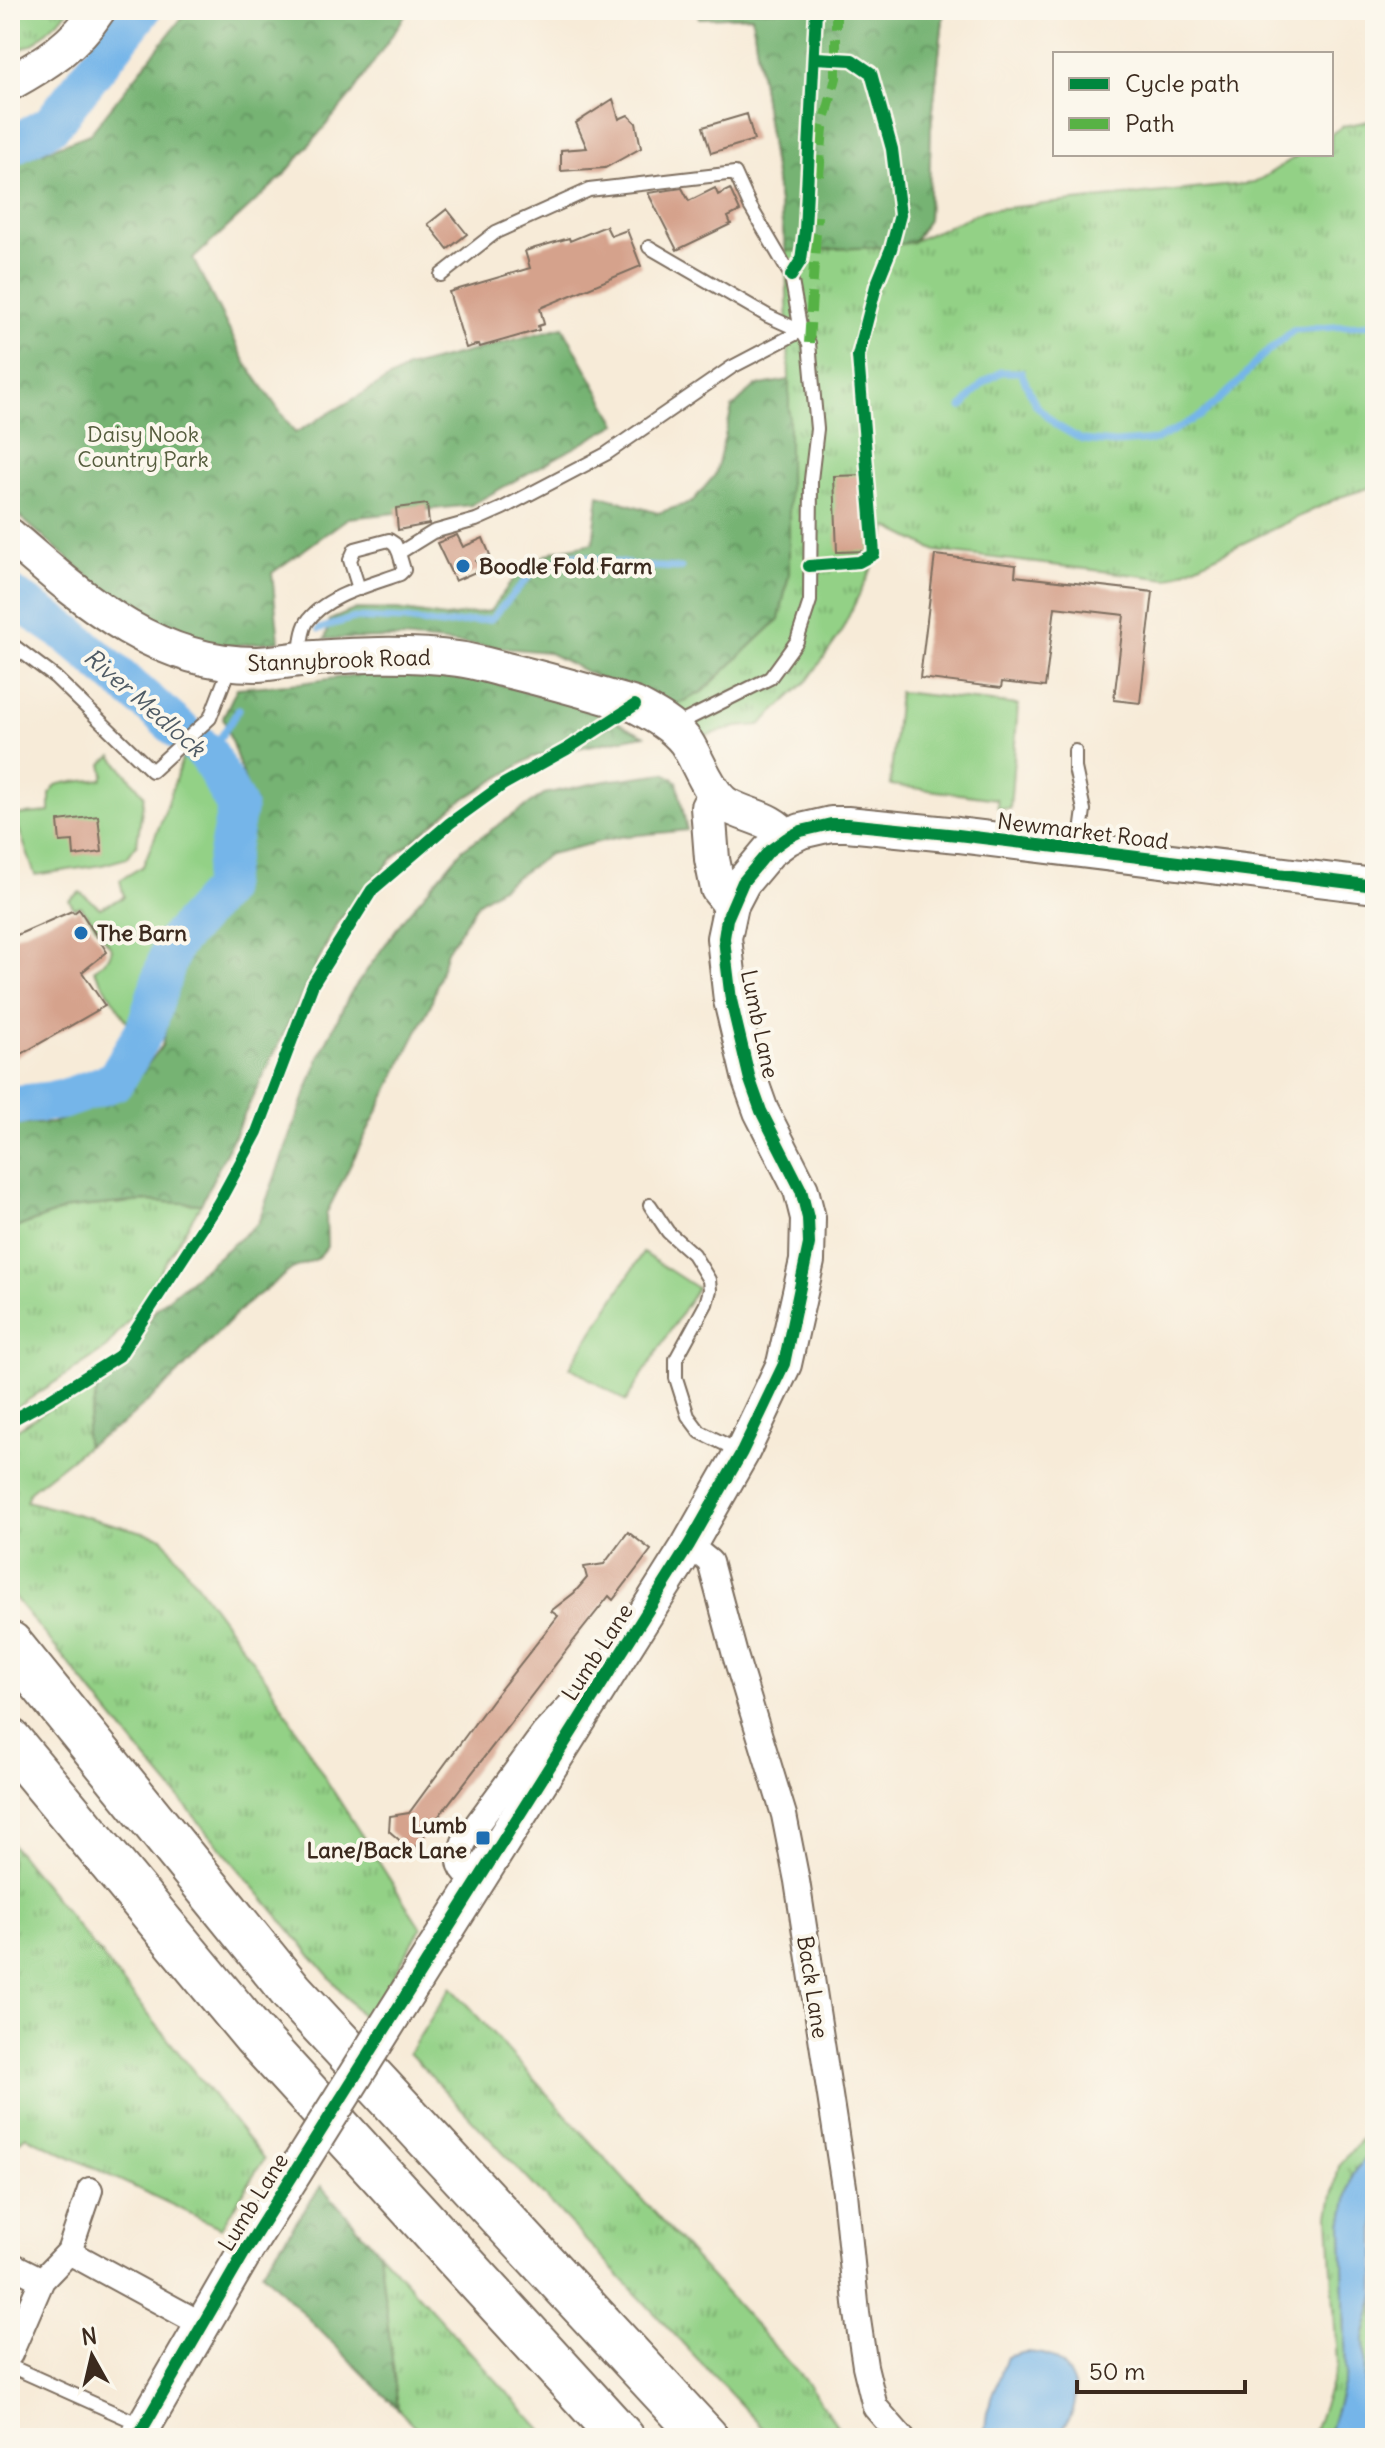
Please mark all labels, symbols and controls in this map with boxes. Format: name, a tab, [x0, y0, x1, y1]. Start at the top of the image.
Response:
legend	[1053, 52, 1333, 156]
text: Cycle path	[1125, 68, 1240, 98]
text: Path	[1125, 108, 1175, 138]
park label: Daisy Nook Country Park	[77, 420, 209, 473]
place label: Boodle Fold Farm	[479, 552, 652, 580]
marker: Boodle Fold Farm	[454, 557, 472, 575]
water label: River Medlock	[78, 641, 213, 764]
street label: Stannybrook Road	[247, 643, 431, 677]
street label: Newmarket Road	[996, 807, 1170, 855]
place label: The Barn	[97, 919, 187, 947]
marker: The Barn	[72, 924, 90, 942]
street label: Lumb Lane	[735, 967, 785, 1081]
street label: Lumb Lane	[555, 1598, 639, 1706]
place label: Lumb Lane/Back Lane	[307, 1811, 467, 1864]
marker: Lumb Lane/Back Lane	[474, 1829, 492, 1847]
street label: Back Lane	[791, 1934, 835, 2040]
street label: Lumb Lane	[212, 2148, 294, 2256]
north arrow	[52, 2316, 132, 2396]
text: N	[80, 2321, 99, 2351]
scale bar	[1077, 2344, 1245, 2394]
text: 50 m	[1089, 2356, 1145, 2386]

